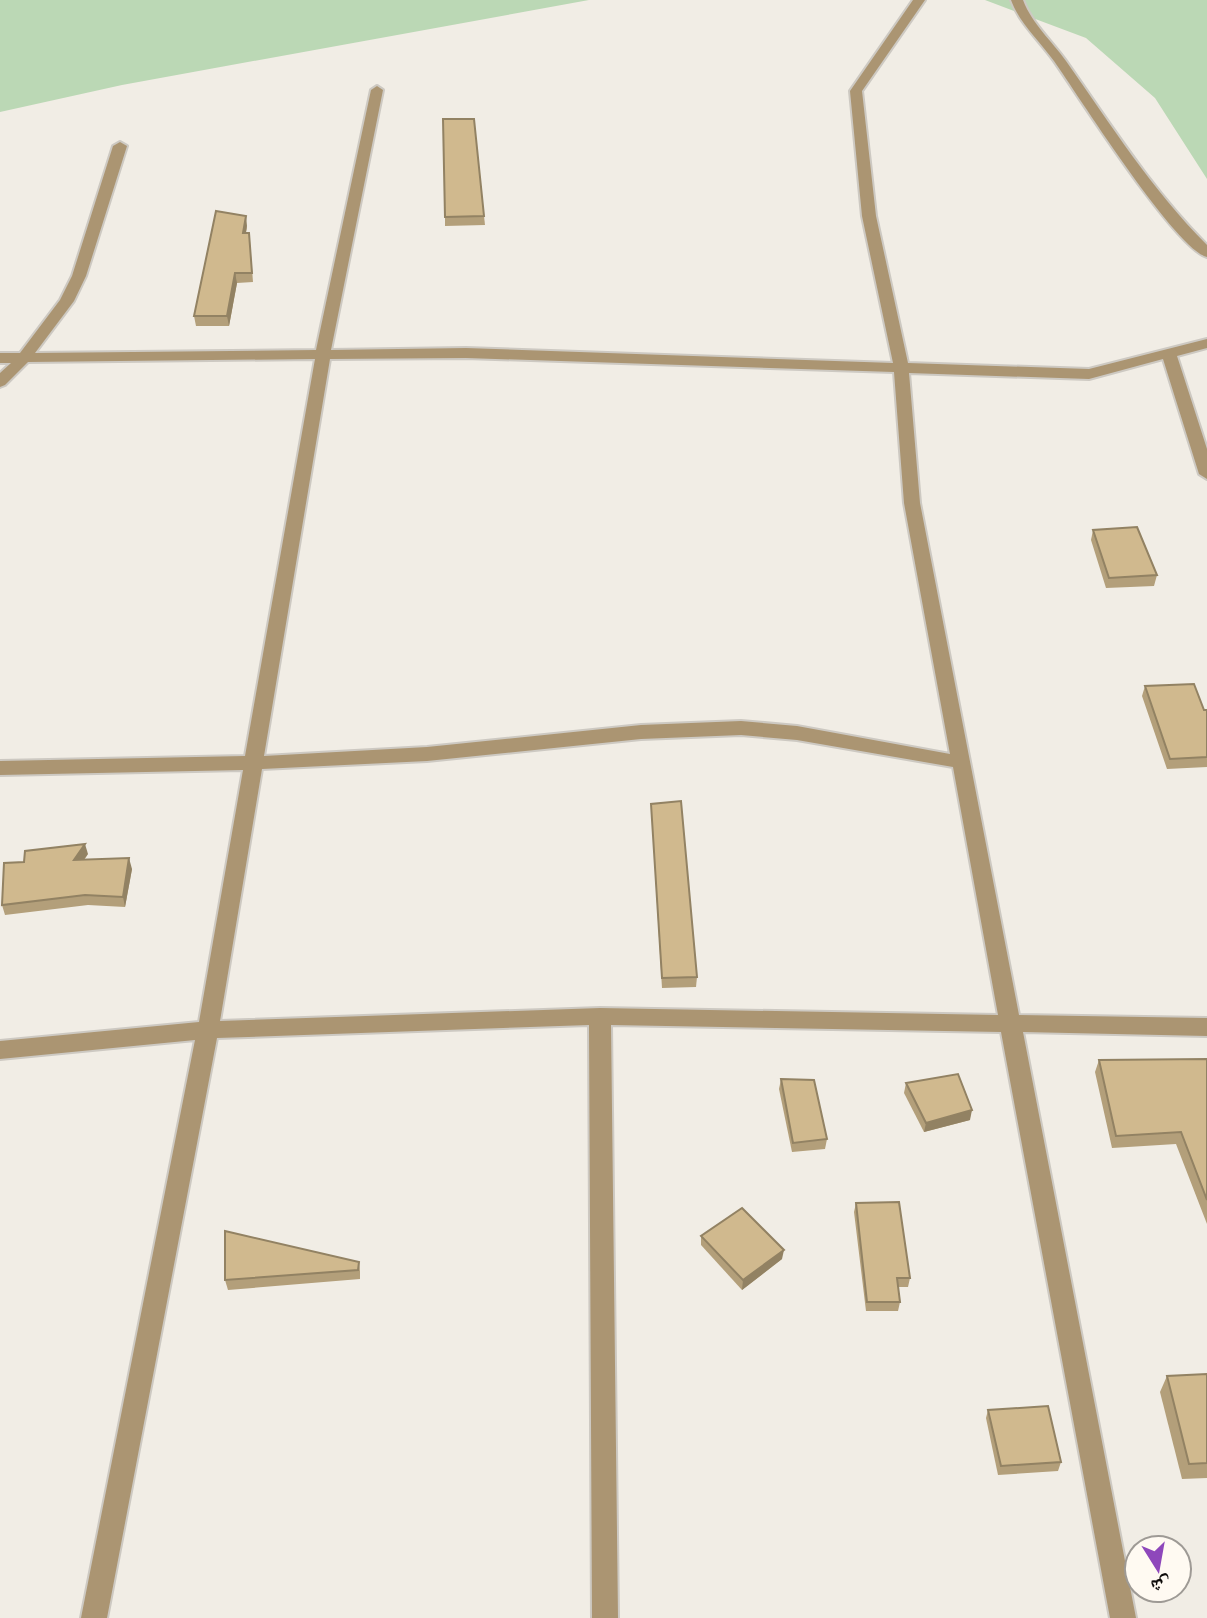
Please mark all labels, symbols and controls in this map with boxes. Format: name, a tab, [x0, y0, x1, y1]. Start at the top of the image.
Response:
north arrow	[1123, 1534, 1193, 1604]
text: ش	[1148, 1569, 1173, 1599]

